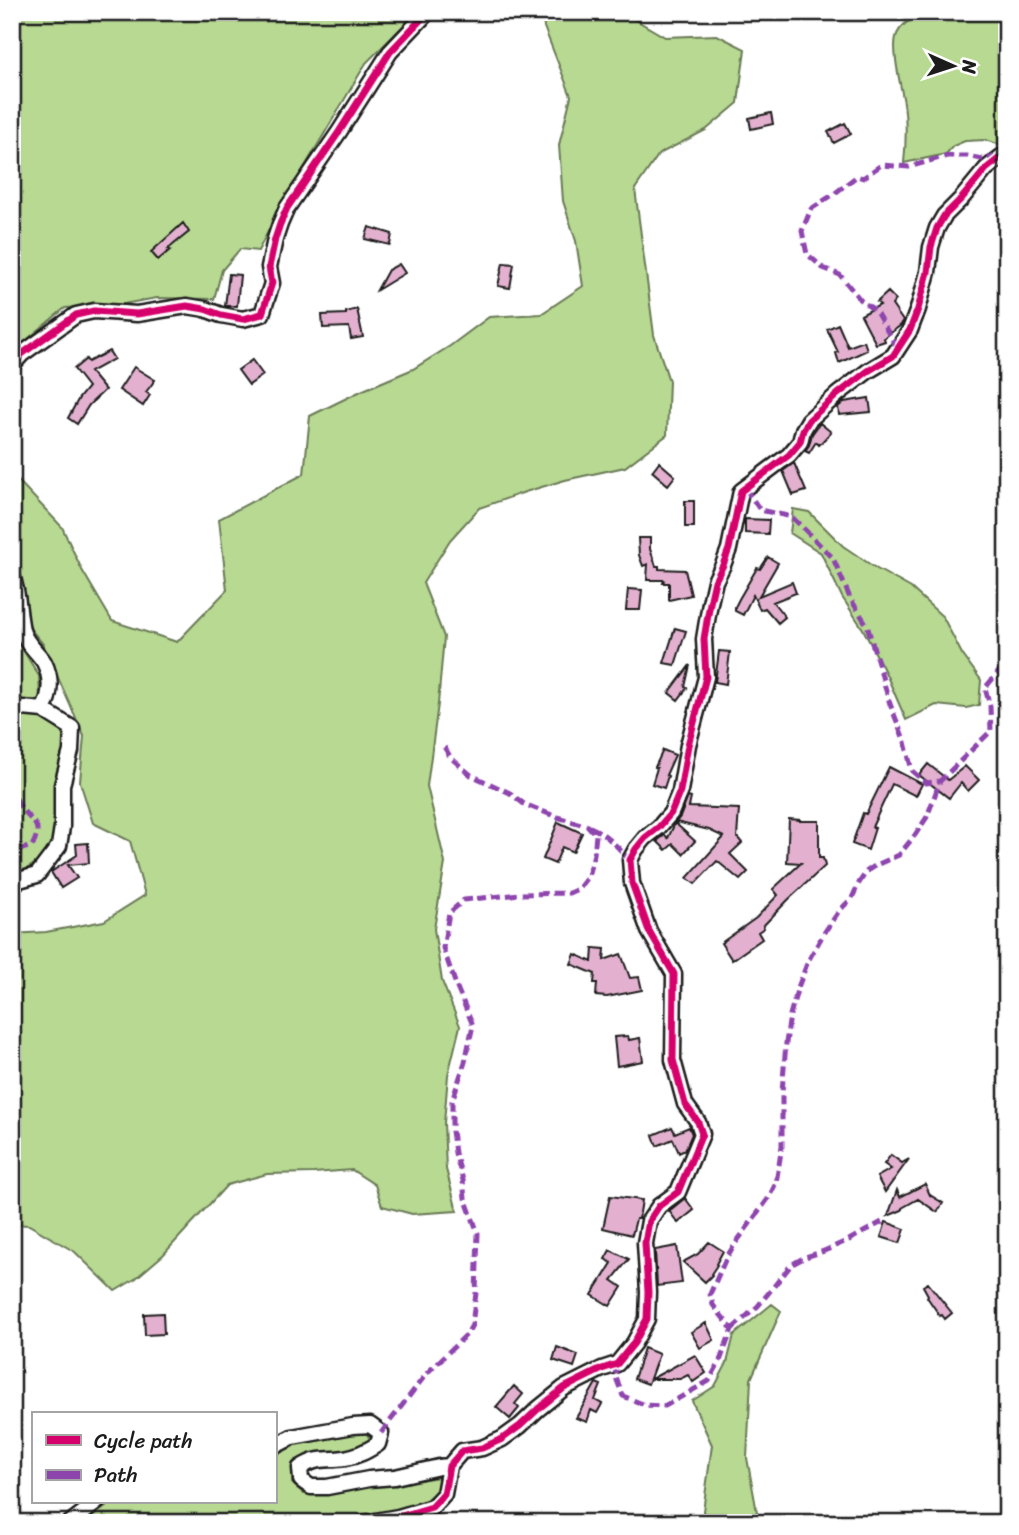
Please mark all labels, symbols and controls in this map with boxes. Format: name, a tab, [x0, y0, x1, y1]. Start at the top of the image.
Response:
north arrow	[918, 32, 988, 102]
text: N	[953, 58, 986, 75]
legend	[32, 1412, 276, 1504]
text: Cycle path	[94, 1422, 193, 1460]
text: Path	[94, 1456, 137, 1494]

